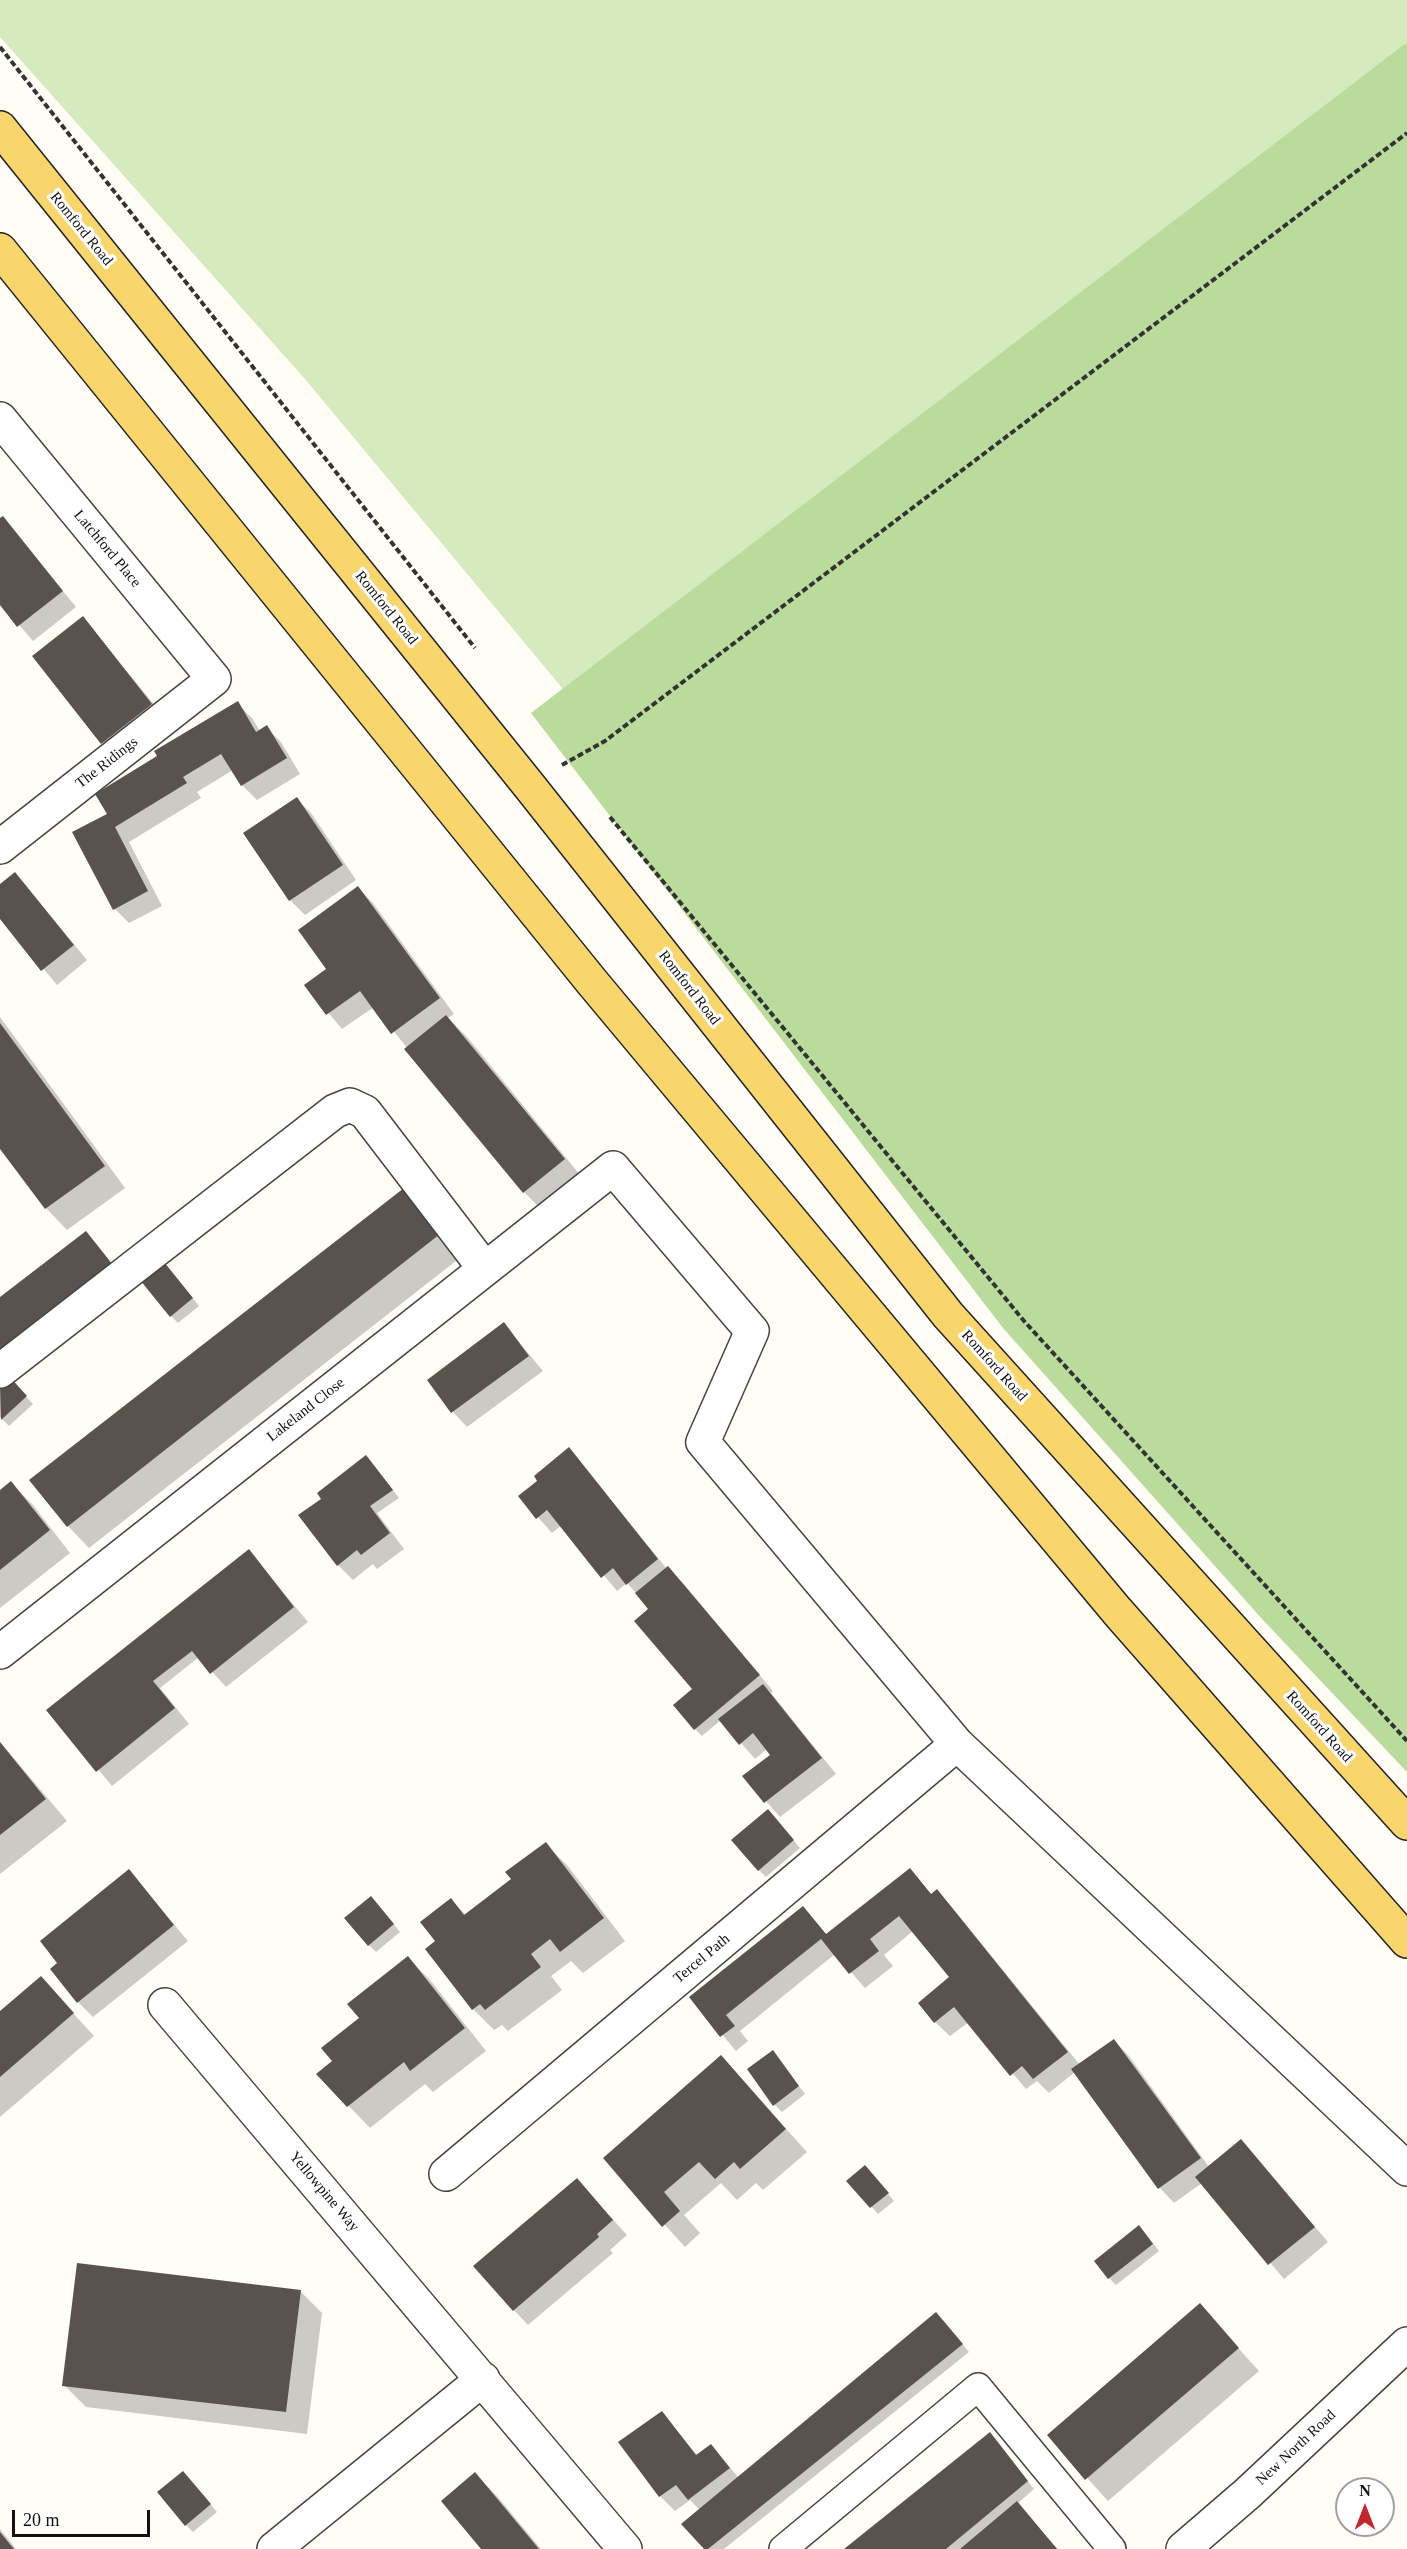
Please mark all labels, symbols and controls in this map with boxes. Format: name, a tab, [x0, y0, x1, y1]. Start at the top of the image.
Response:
street label: Romford Road	[46, 189, 116, 269]
street label: Latchford Place	[69, 507, 145, 591]
street label: Romford Road	[351, 568, 421, 648]
street label: The Ridings	[72, 733, 142, 793]
street label: Romford Road	[654, 947, 724, 1029]
street label: Romford Road	[957, 1327, 1031, 1405]
street label: Lakeland Close	[264, 1374, 348, 1446]
street label: Romford Road	[1282, 1688, 1356, 1766]
street label: Tercel Path	[670, 1930, 734, 1988]
street label: Yellowpine Way	[285, 2148, 363, 2236]
street label: New North Road	[1252, 2406, 1340, 2490]
north arrow	[1335, 2477, 1395, 2537]
text: N	[1359, 2482, 1371, 2499]
scale bar	[15, 2498, 153, 2536]
text: 20 m	[23, 2510, 60, 2530]

